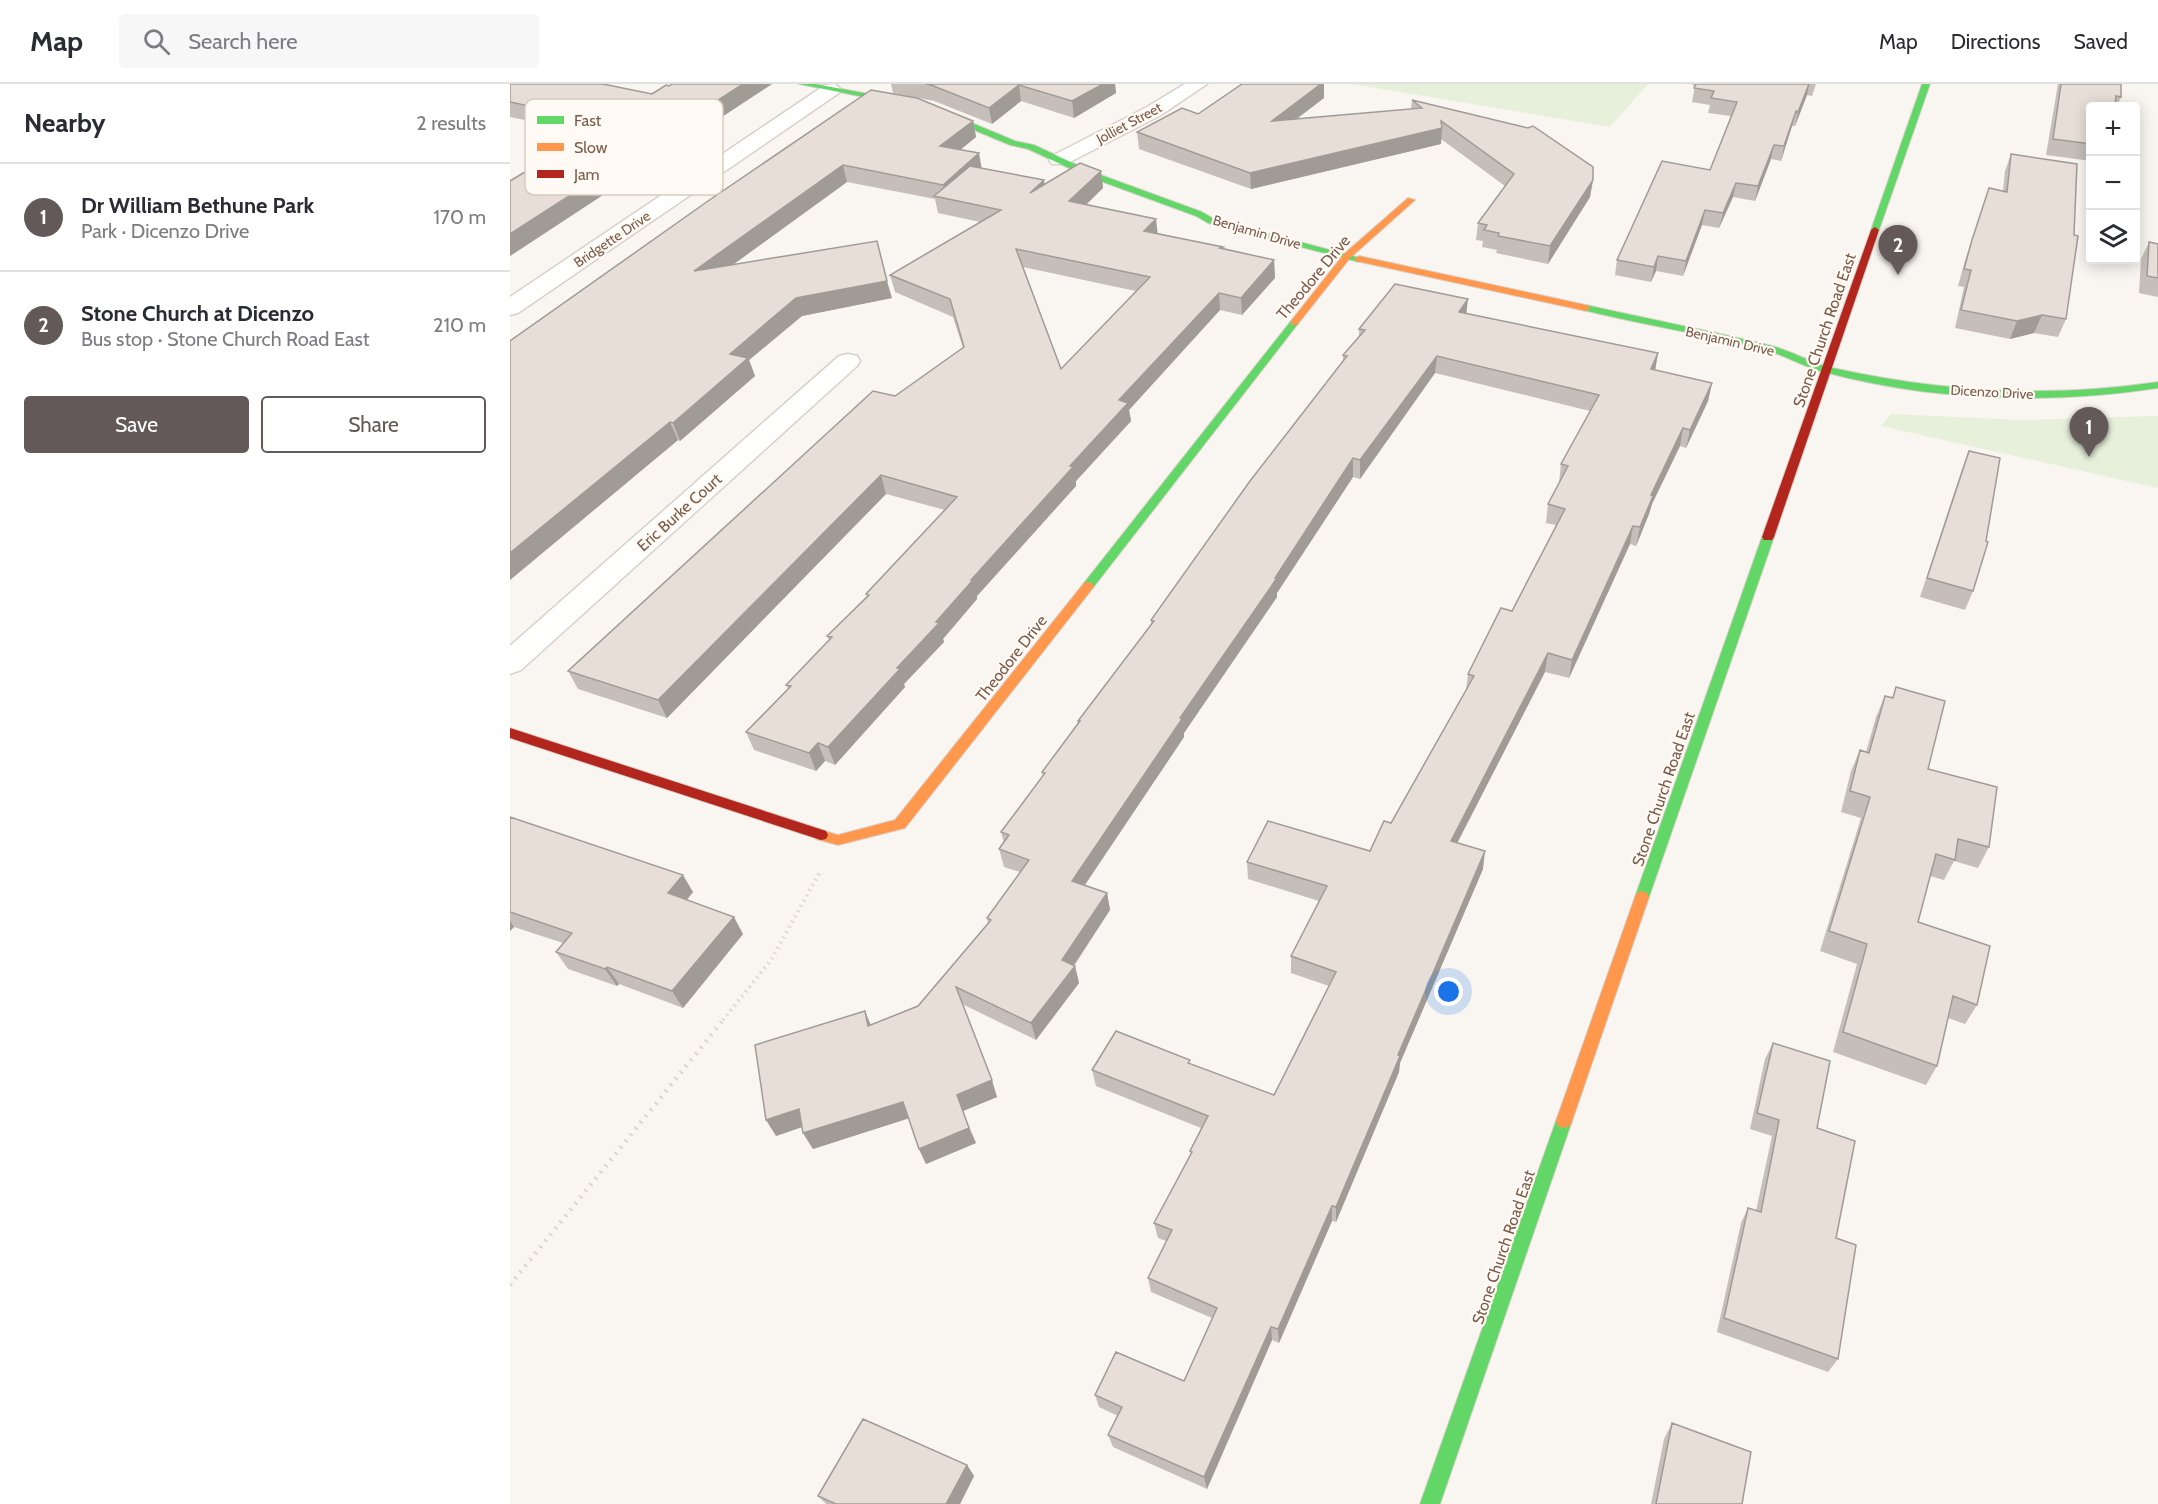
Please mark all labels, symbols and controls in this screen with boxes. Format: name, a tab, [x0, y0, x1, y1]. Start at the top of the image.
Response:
search box	[119, 14, 539, 68]
text: Map	[30, 24, 83, 58]
icon: search	[140, 25, 173, 58]
text: Search here	[188, 28, 297, 55]
text: Map	[1879, 29, 1918, 54]
text: Directions	[1951, 29, 2040, 54]
text: Saved	[2073, 29, 2128, 54]
street label: Jolliet Street	[1092, 98, 1165, 148]
legend	[525, 99, 723, 195]
map controls	[2086, 102, 2140, 264]
button: +	[2086, 102, 2140, 156]
text: Nearby	[24, 107, 105, 139]
text: 2 results	[416, 111, 486, 135]
text: Fast	[574, 111, 602, 130]
text: Slow	[574, 138, 608, 157]
button: −	[2086, 156, 2140, 210]
text: Jam	[573, 165, 600, 184]
text: Dr William Bethune Park	[81, 192, 314, 219]
text: 1	[40, 205, 47, 229]
text: 170 m	[434, 205, 486, 229]
street label: Bridgette Drive	[570, 207, 654, 271]
button: layers	[2086, 210, 2140, 264]
street label: Benjamin Drive	[1211, 211, 1303, 253]
text: Park · Dicenzo Drive	[81, 219, 249, 243]
pin: 2	[1878, 226, 1918, 275]
street label: Theodore Drive	[1273, 231, 1354, 323]
street label: Stone Church Road East	[1789, 250, 1860, 410]
text: Stone Church at Dicenzo	[81, 300, 314, 327]
text: 2	[38, 313, 49, 337]
text: 210 m	[433, 313, 486, 337]
street label: Benjamin Drive	[1684, 322, 1776, 360]
text: Bus stop · Stone Church Road East	[81, 327, 370, 351]
street label: Dicenzo Drive	[1950, 381, 2034, 403]
button: Save	[24, 396, 249, 453]
button: Share	[261, 396, 486, 453]
pin: 1	[2070, 408, 2108, 457]
street label: Eric Burke Court	[633, 469, 726, 555]
street label: Theodore Drive	[972, 611, 1051, 705]
street label: Stone Church Road East	[1628, 709, 1699, 869]
your location	[1434, 977, 1463, 1006]
street label: Stone Church Road East	[1468, 1167, 1539, 1327]

